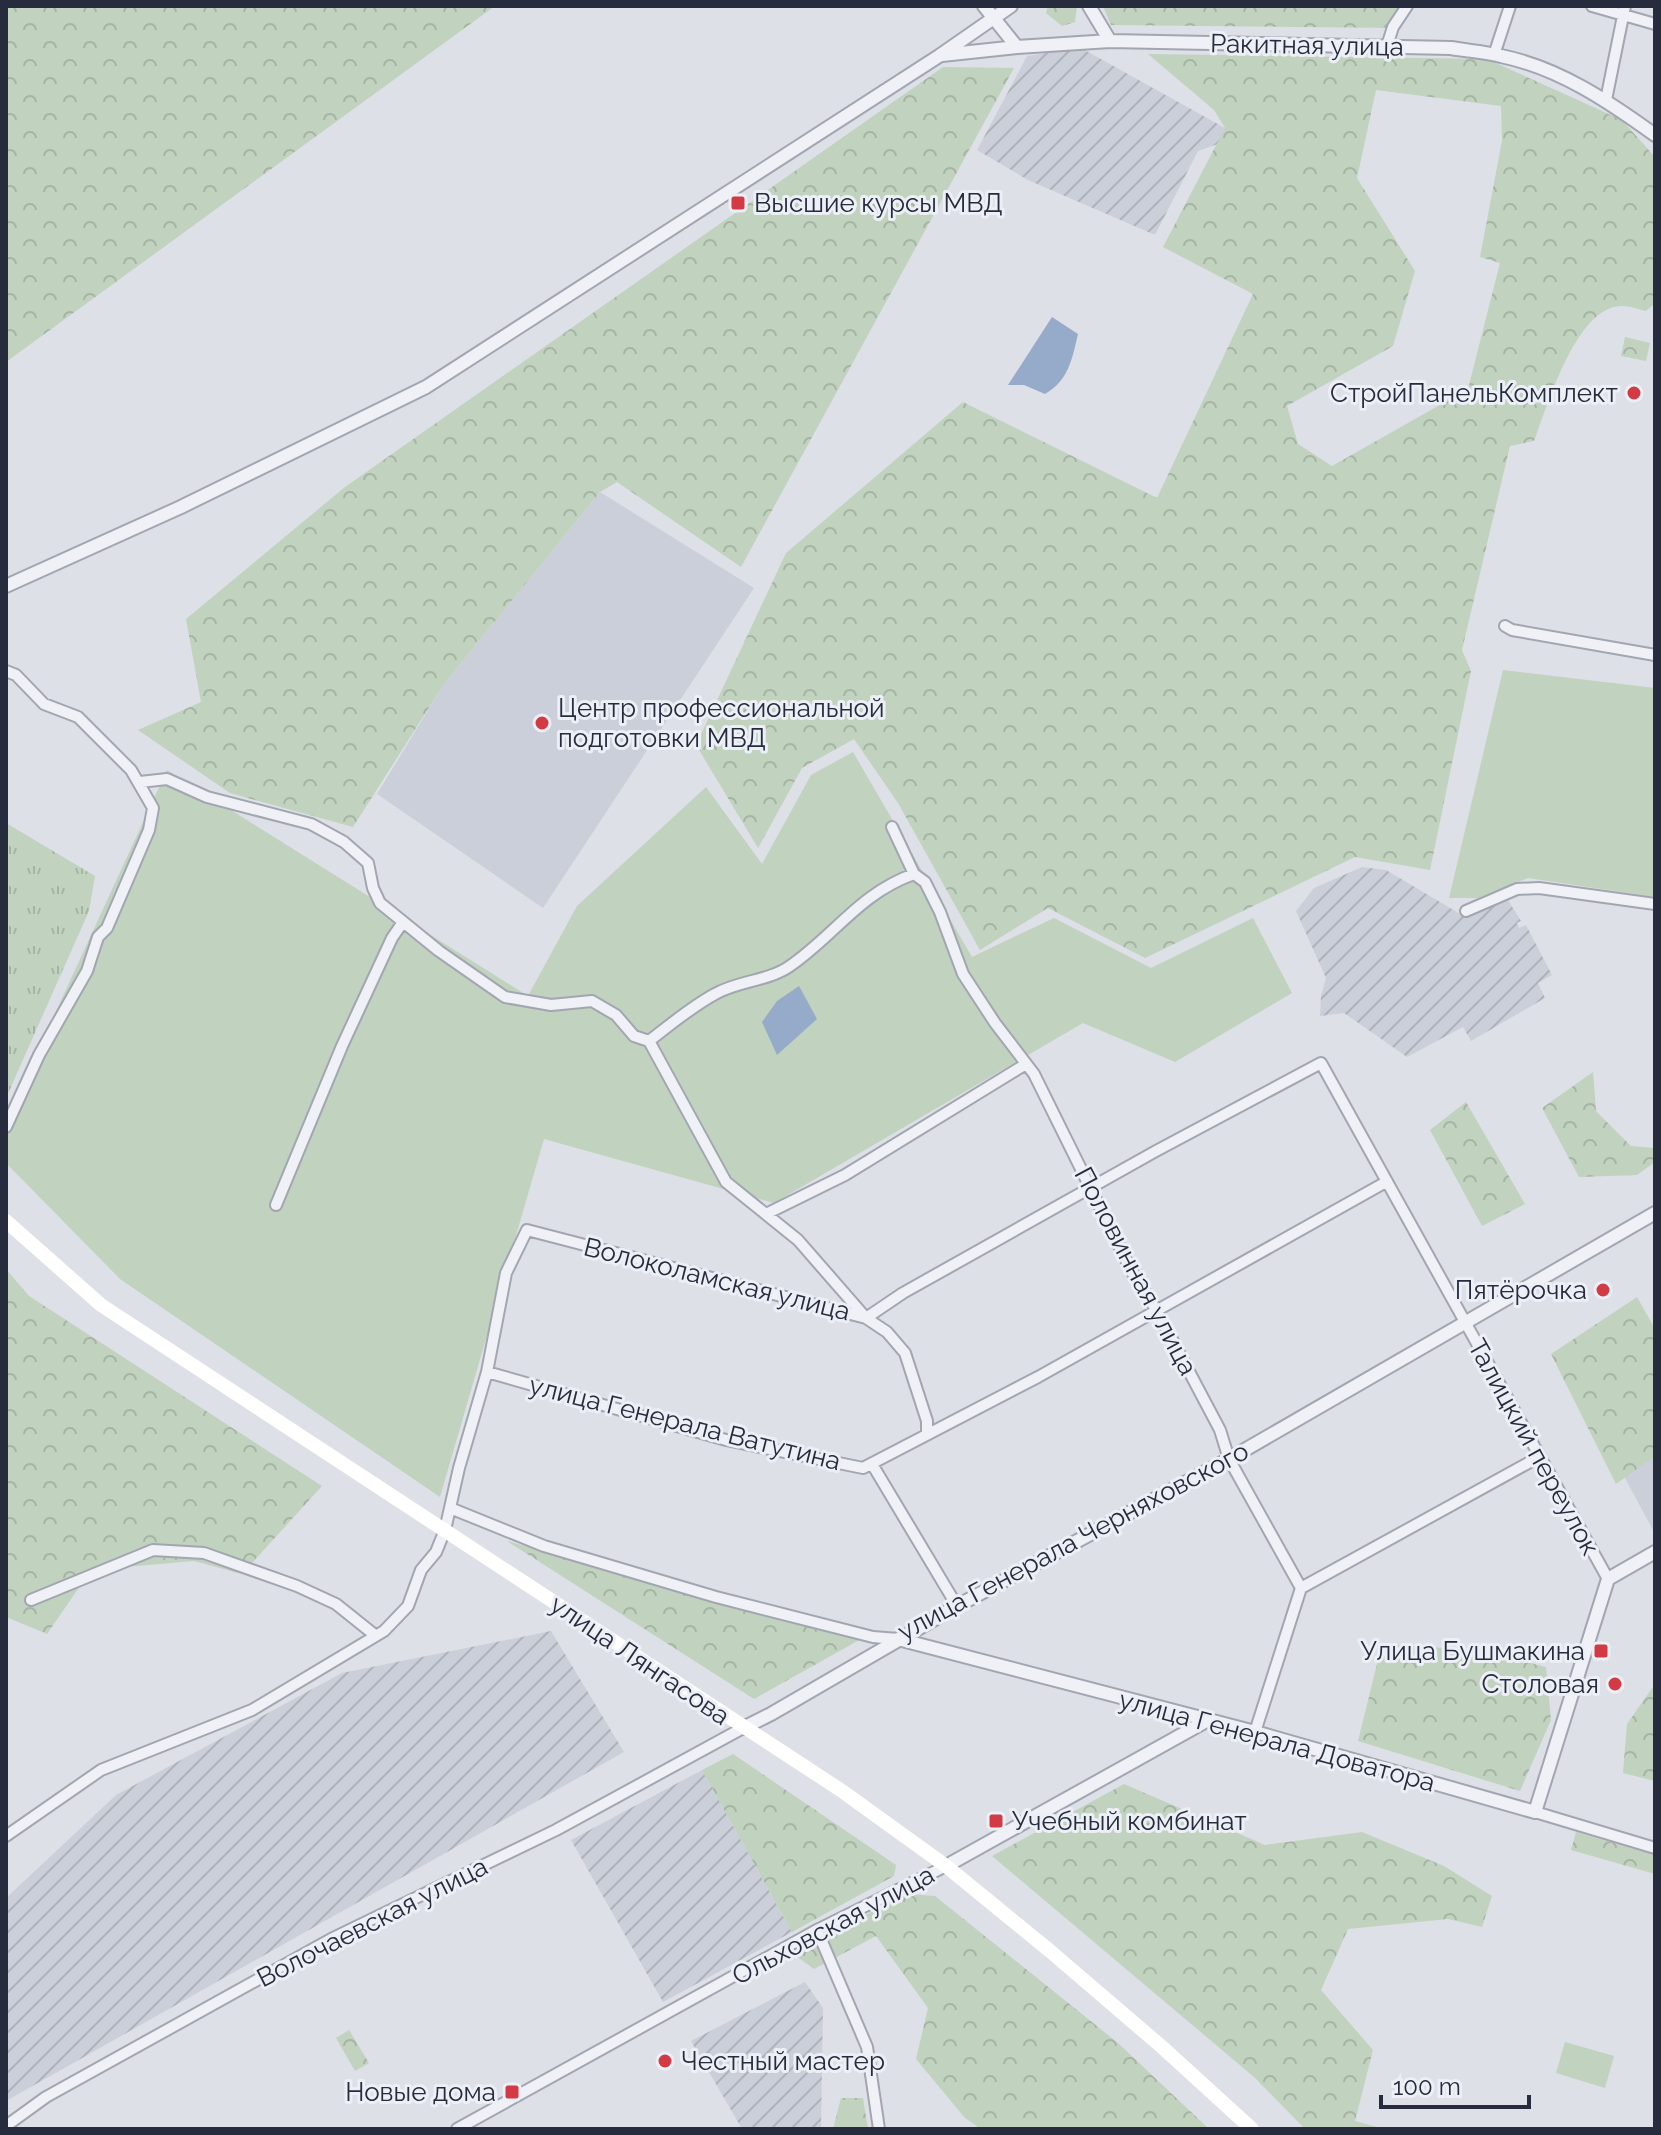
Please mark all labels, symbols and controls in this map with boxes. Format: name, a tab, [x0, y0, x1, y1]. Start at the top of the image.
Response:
street label: Ракитная улица	[1210, 28, 1404, 62]
place label: Высшие курсы МВД	[754, 188, 1003, 218]
marker: Высшие курсы МВД	[729, 194, 747, 212]
place label: СтройПанельКомплект	[1330, 378, 1618, 408]
marker: СтройПанельКомплект	[1625, 384, 1643, 402]
place label: Центр профессиональной подготовки МВД	[558, 693, 884, 753]
marker: Центр профессиональной подготовки МВД	[533, 714, 551, 732]
street label: Половинная улица	[1069, 1162, 1203, 1380]
street label: Волоколамская улица	[581, 1231, 853, 1327]
place label: Пятёрочка	[1455, 1275, 1587, 1305]
marker: Пятёрочка	[1594, 1281, 1612, 1299]
street label: Талицкий переулок	[1462, 1334, 1606, 1560]
street label: улица Генерала Ватутина	[526, 1370, 844, 1476]
street label: улица Генерала Черняховского	[893, 1436, 1253, 1646]
street label: улица Лянгасова	[545, 1589, 735, 1731]
place label: Улица Бушмакина	[1360, 1636, 1585, 1666]
marker: Улица Бушмакина	[1592, 1642, 1610, 1660]
place label: Столовая	[1481, 1669, 1599, 1699]
marker: Столовая	[1606, 1675, 1624, 1693]
street label: улица Генерала Доватора	[1116, 1684, 1438, 1798]
place label: Учебный комбинат	[1012, 1806, 1247, 1836]
marker: Учебный комбинат	[987, 1812, 1005, 1830]
street label: Волочаевская улица	[252, 1851, 492, 1993]
street label: Ольховская улица	[727, 1859, 939, 1991]
place label: Честный мастер	[681, 2046, 885, 2076]
marker: Честный мастер	[656, 2052, 674, 2070]
scale bar	[1381, 2059, 1529, 2109]
text: 100 m	[1393, 2072, 1461, 2101]
place label: Новые дома	[345, 2077, 496, 2107]
marker: Новые дома	[503, 2083, 521, 2101]

